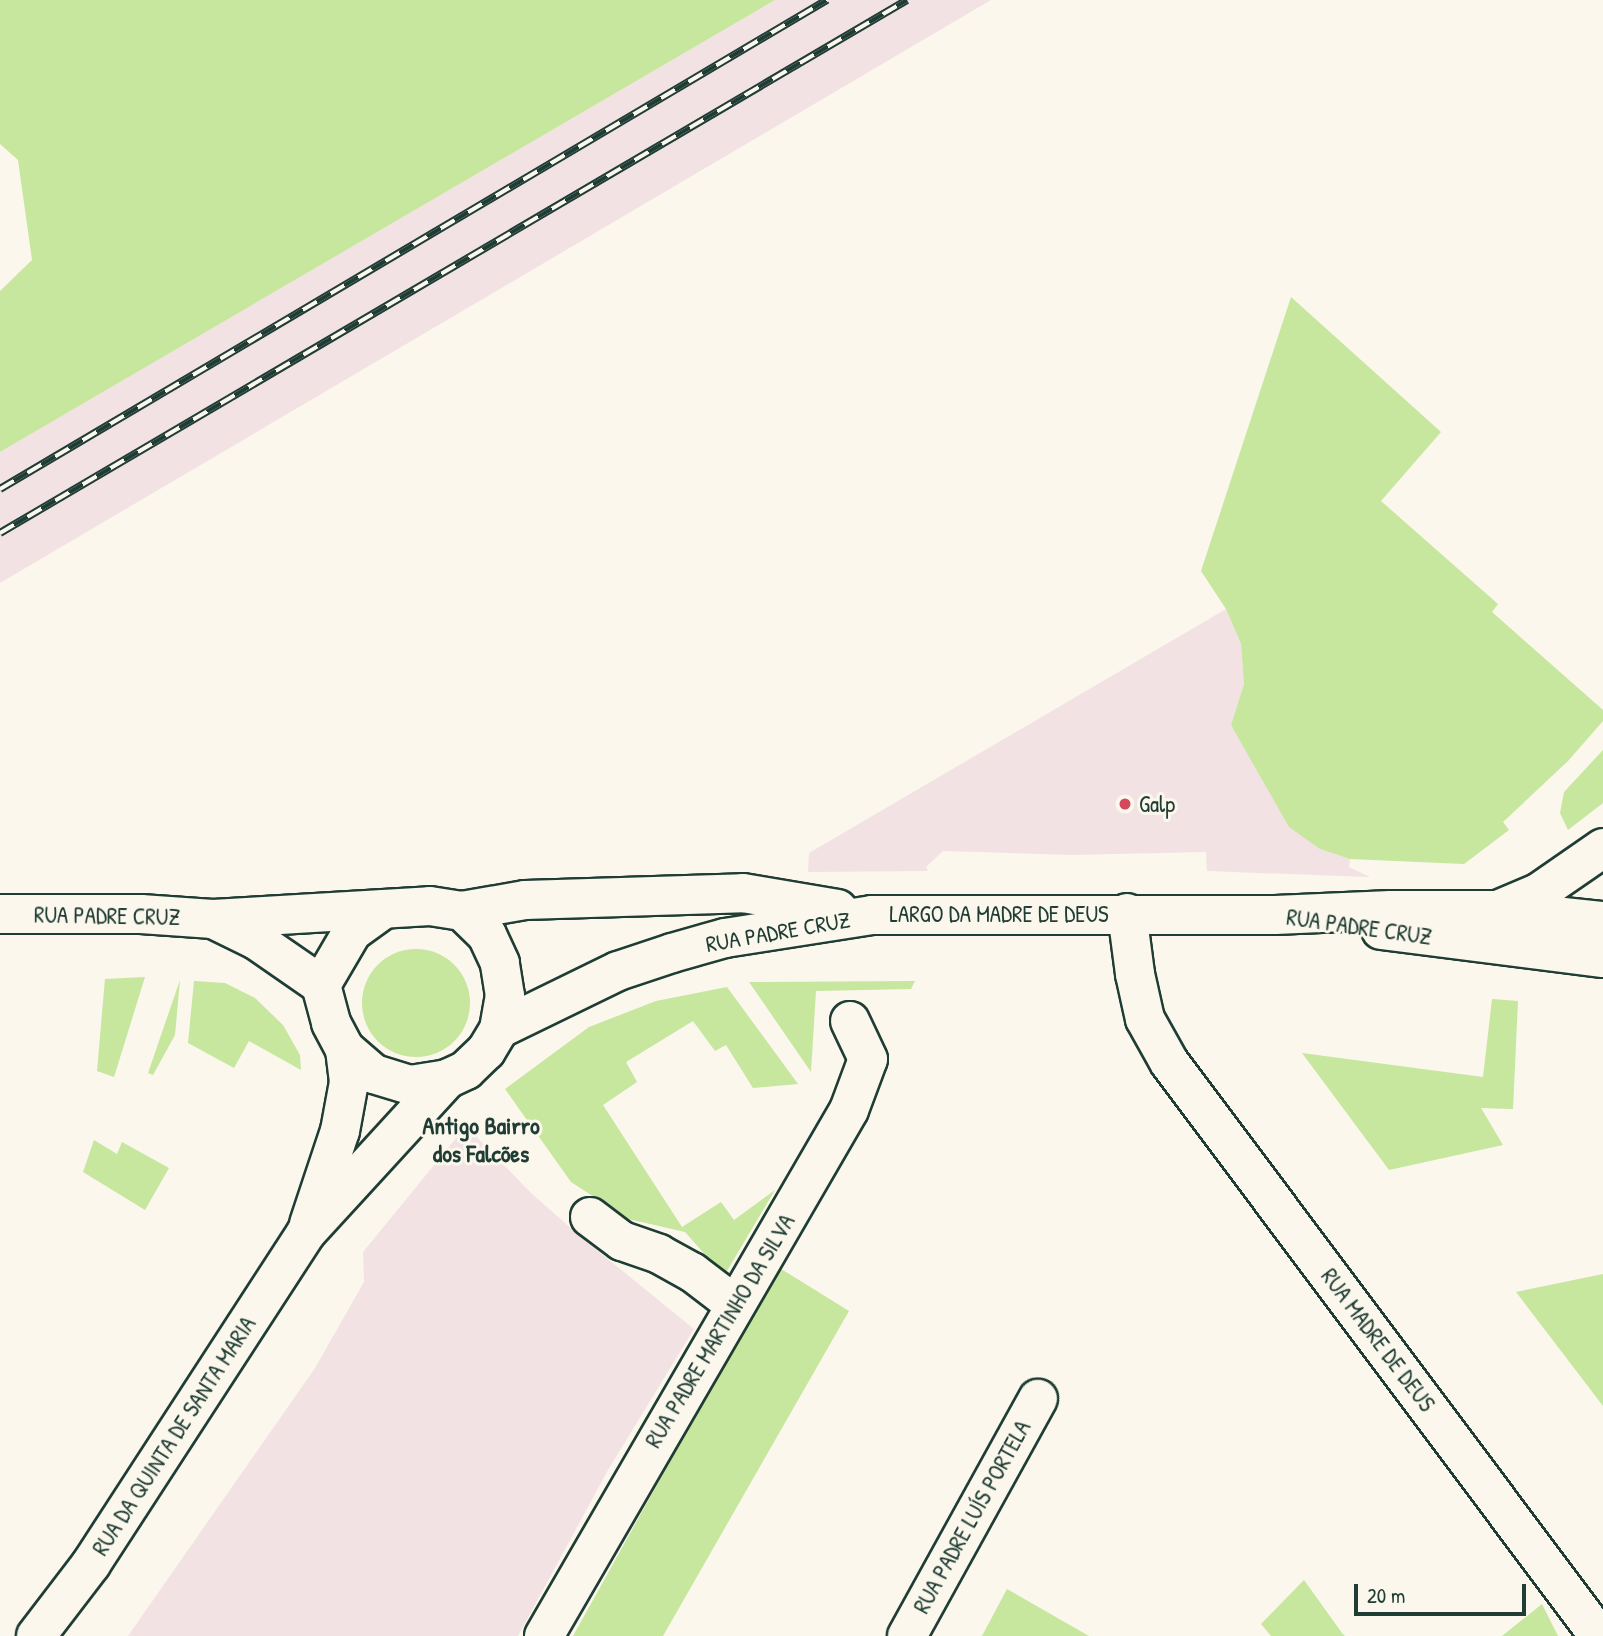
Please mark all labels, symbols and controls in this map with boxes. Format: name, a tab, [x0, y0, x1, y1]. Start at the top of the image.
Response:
place label: Galp	[1139, 790, 1175, 818]
marker: Galp	[1117, 796, 1133, 812]
street label: LARGO DA MADRE DE DEUS	[889, 900, 1109, 928]
street label: RUA PADRE CRUZ	[34, 901, 180, 931]
street label: RUA PADRE CRUZ	[1285, 903, 1433, 951]
street label: RUA PADRE CRUZ	[704, 906, 852, 958]
district label: Antigo Bairro dos Falcões	[422, 1112, 540, 1168]
street label: RUA PADRE MARTINHO DA SILVA	[639, 1209, 801, 1453]
street label: RUA MADRE DE DEUS	[1315, 1263, 1441, 1417]
street label: RUA DA QUINTA DE SANTA MARIA	[86, 1311, 262, 1561]
street label: RUA PADRE LUÍS PORTELA	[908, 1416, 1036, 1618]
scale bar	[1358, 1570, 1530, 1614]
text: 20 m	[1367, 1581, 1405, 1610]

